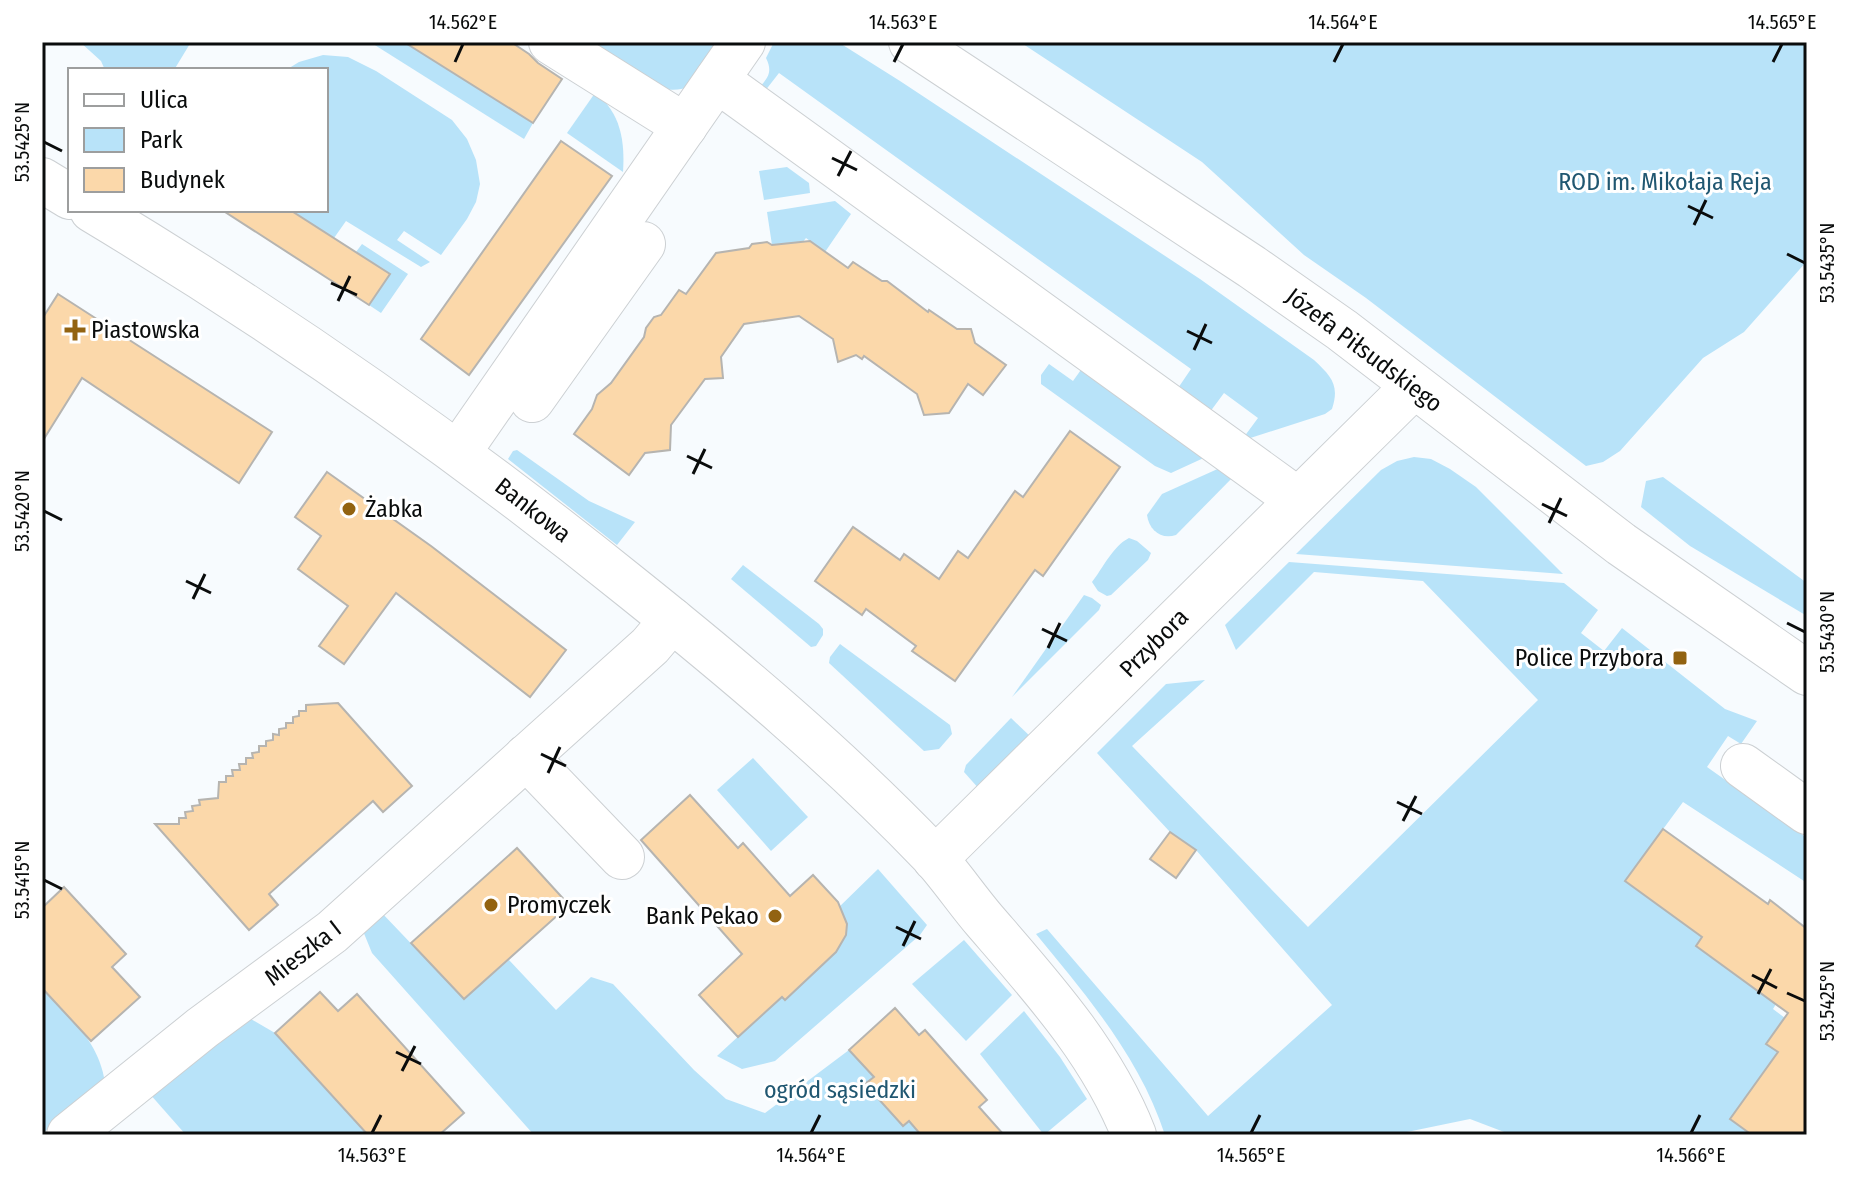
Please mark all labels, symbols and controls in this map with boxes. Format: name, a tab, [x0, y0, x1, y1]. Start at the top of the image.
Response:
text: 14.562°E	[429, 10, 497, 34]
text: 14.563°E	[869, 10, 937, 34]
text: 14.564°E	[1308, 10, 1378, 34]
text: 14.565°E	[1748, 10, 1816, 34]
legend	[68, 68, 328, 212]
text: Ulica	[140, 86, 188, 114]
text: 53.5425°N	[10, 102, 34, 182]
text: Park	[140, 126, 183, 154]
text: Budynek	[140, 166, 226, 194]
park label: ROD im. Mikołaja Reja	[1558, 168, 1772, 196]
text: 53.5435°N	[1815, 223, 1839, 303]
street label: Józefa Piłsudskiego	[1280, 282, 1448, 418]
place label: Piastowska	[91, 316, 200, 344]
marker: Piastowska	[66, 321, 84, 339]
text: 53.5420°N	[10, 470, 34, 552]
street label: Bankowa	[490, 472, 576, 548]
place label: Żabka	[365, 495, 423, 523]
marker: Żabka	[340, 500, 358, 518]
text: 53.5430°N	[1815, 591, 1839, 673]
street label: Przybora	[1114, 603, 1194, 683]
place label: Police Przybora	[1515, 644, 1664, 672]
marker: Police Przybora	[1671, 649, 1689, 667]
text: 53.5415°N	[10, 841, 34, 919]
place label: Promyczek	[507, 891, 612, 919]
marker: Promyczek	[482, 896, 500, 914]
place label: Bank Pekao	[646, 902, 759, 930]
marker: Bank Pekao	[766, 907, 784, 925]
street label: Mieszka I	[259, 915, 347, 991]
text: 53.5425°N	[1815, 961, 1839, 1041]
park label: ogród sąsiedzki	[764, 1076, 916, 1104]
text: 14.563°E	[338, 1143, 406, 1167]
text: 14.564°E	[776, 1143, 846, 1167]
text: 14.565°E	[1217, 1143, 1285, 1167]
text: 14.566°E	[1656, 1143, 1726, 1167]

